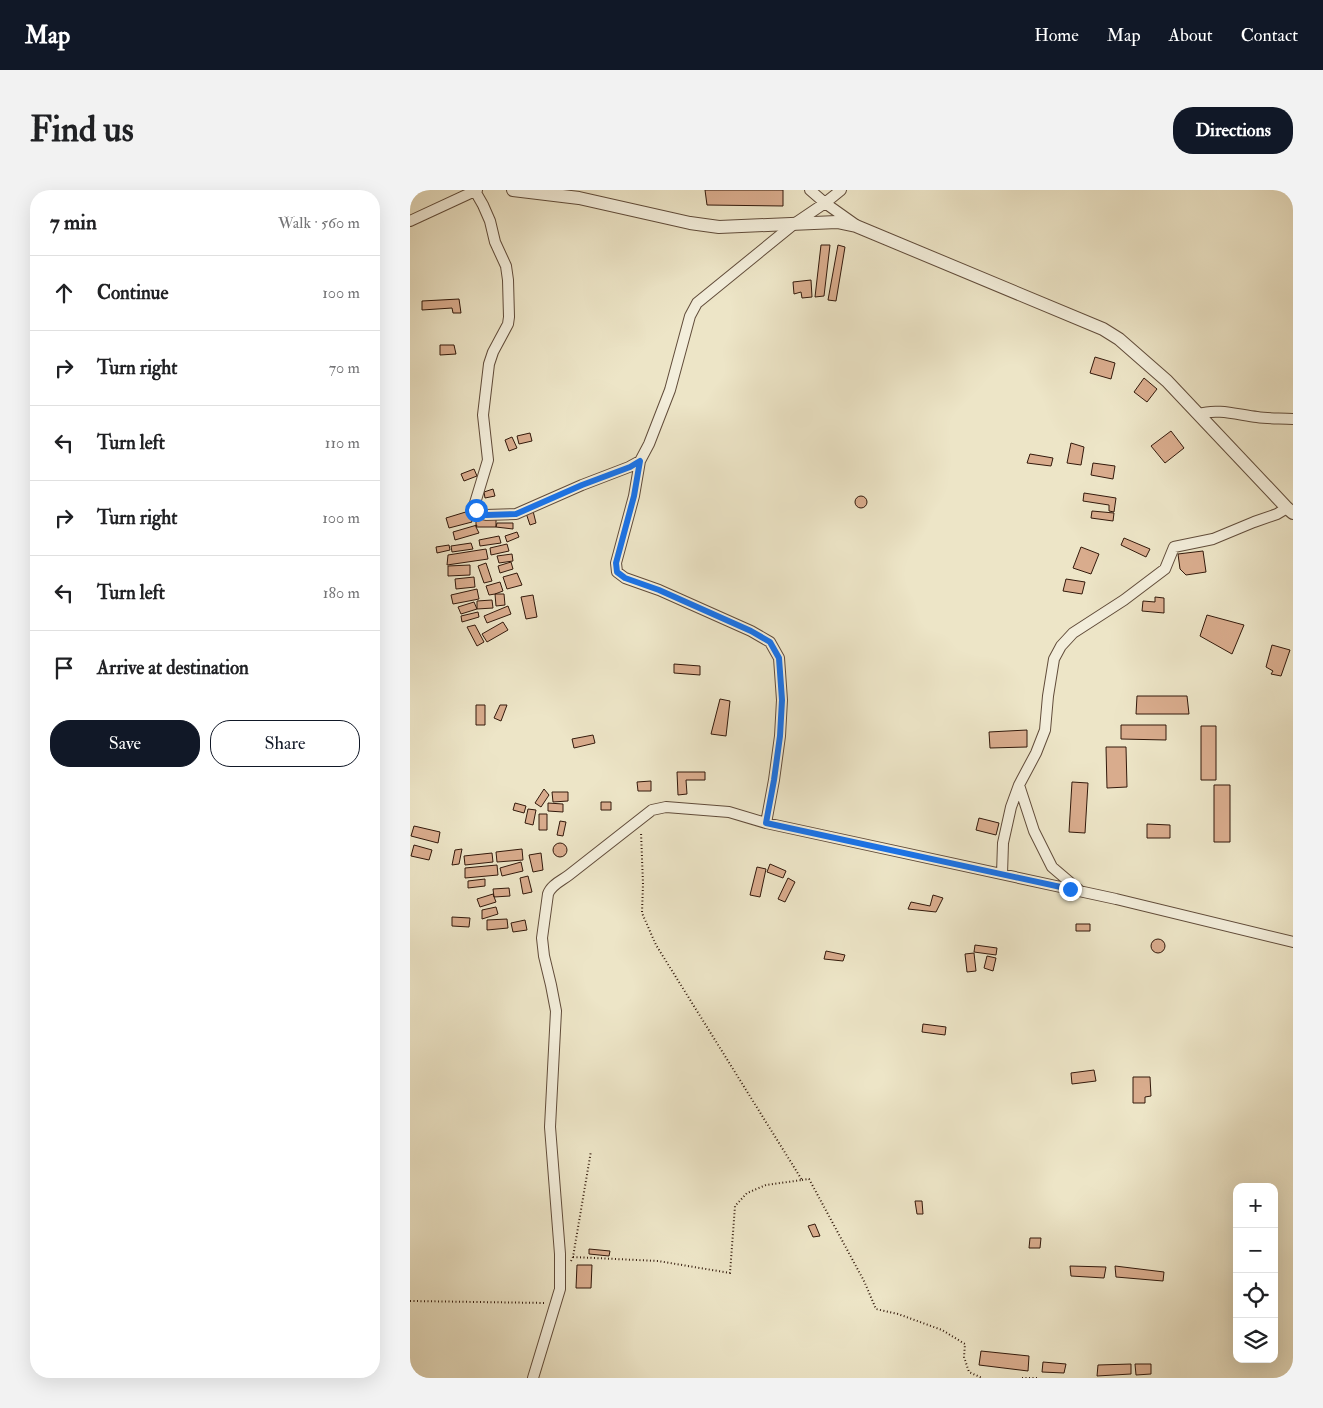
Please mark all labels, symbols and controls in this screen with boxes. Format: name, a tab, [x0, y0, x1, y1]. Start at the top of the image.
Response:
text: Map	[25, 20, 70, 51]
text: Home	[1034, 24, 1079, 47]
text: Map	[1107, 24, 1141, 47]
text: About	[1169, 24, 1213, 47]
text: Contact	[1241, 24, 1298, 47]
button: Directions	[1173, 107, 1293, 154]
text: Find us	[30, 108, 134, 152]
text: 7 min	[50, 209, 97, 236]
text: Walk · 560 m	[278, 213, 360, 233]
icon: ahead	[50, 279, 78, 307]
text: Continue	[97, 281, 168, 305]
text: 100 m	[322, 283, 360, 303]
icon: right	[50, 354, 78, 382]
text: Turn right	[97, 356, 177, 380]
text: 70 m	[329, 358, 360, 378]
icon: left	[50, 429, 78, 457]
text: Turn left	[97, 431, 165, 455]
text: 110 m	[325, 433, 360, 453]
route start	[465, 499, 488, 522]
icon: right	[50, 504, 78, 532]
text: Turn right	[97, 506, 177, 530]
text: 100 m	[322, 508, 360, 528]
icon: left	[50, 579, 78, 607]
text: Turn left	[97, 581, 165, 605]
text: 180 m	[323, 583, 360, 603]
icon: arrive	[50, 654, 78, 682]
text: Arrive at destination	[97, 656, 249, 680]
button: Save	[50, 720, 200, 767]
button: Share	[210, 720, 360, 767]
route end	[1059, 878, 1082, 901]
map controls	[1233, 1183, 1278, 1363]
button: +	[1233, 1183, 1278, 1228]
button: −	[1233, 1228, 1278, 1273]
button: locate	[1233, 1273, 1278, 1318]
button: layers	[1233, 1318, 1278, 1363]

